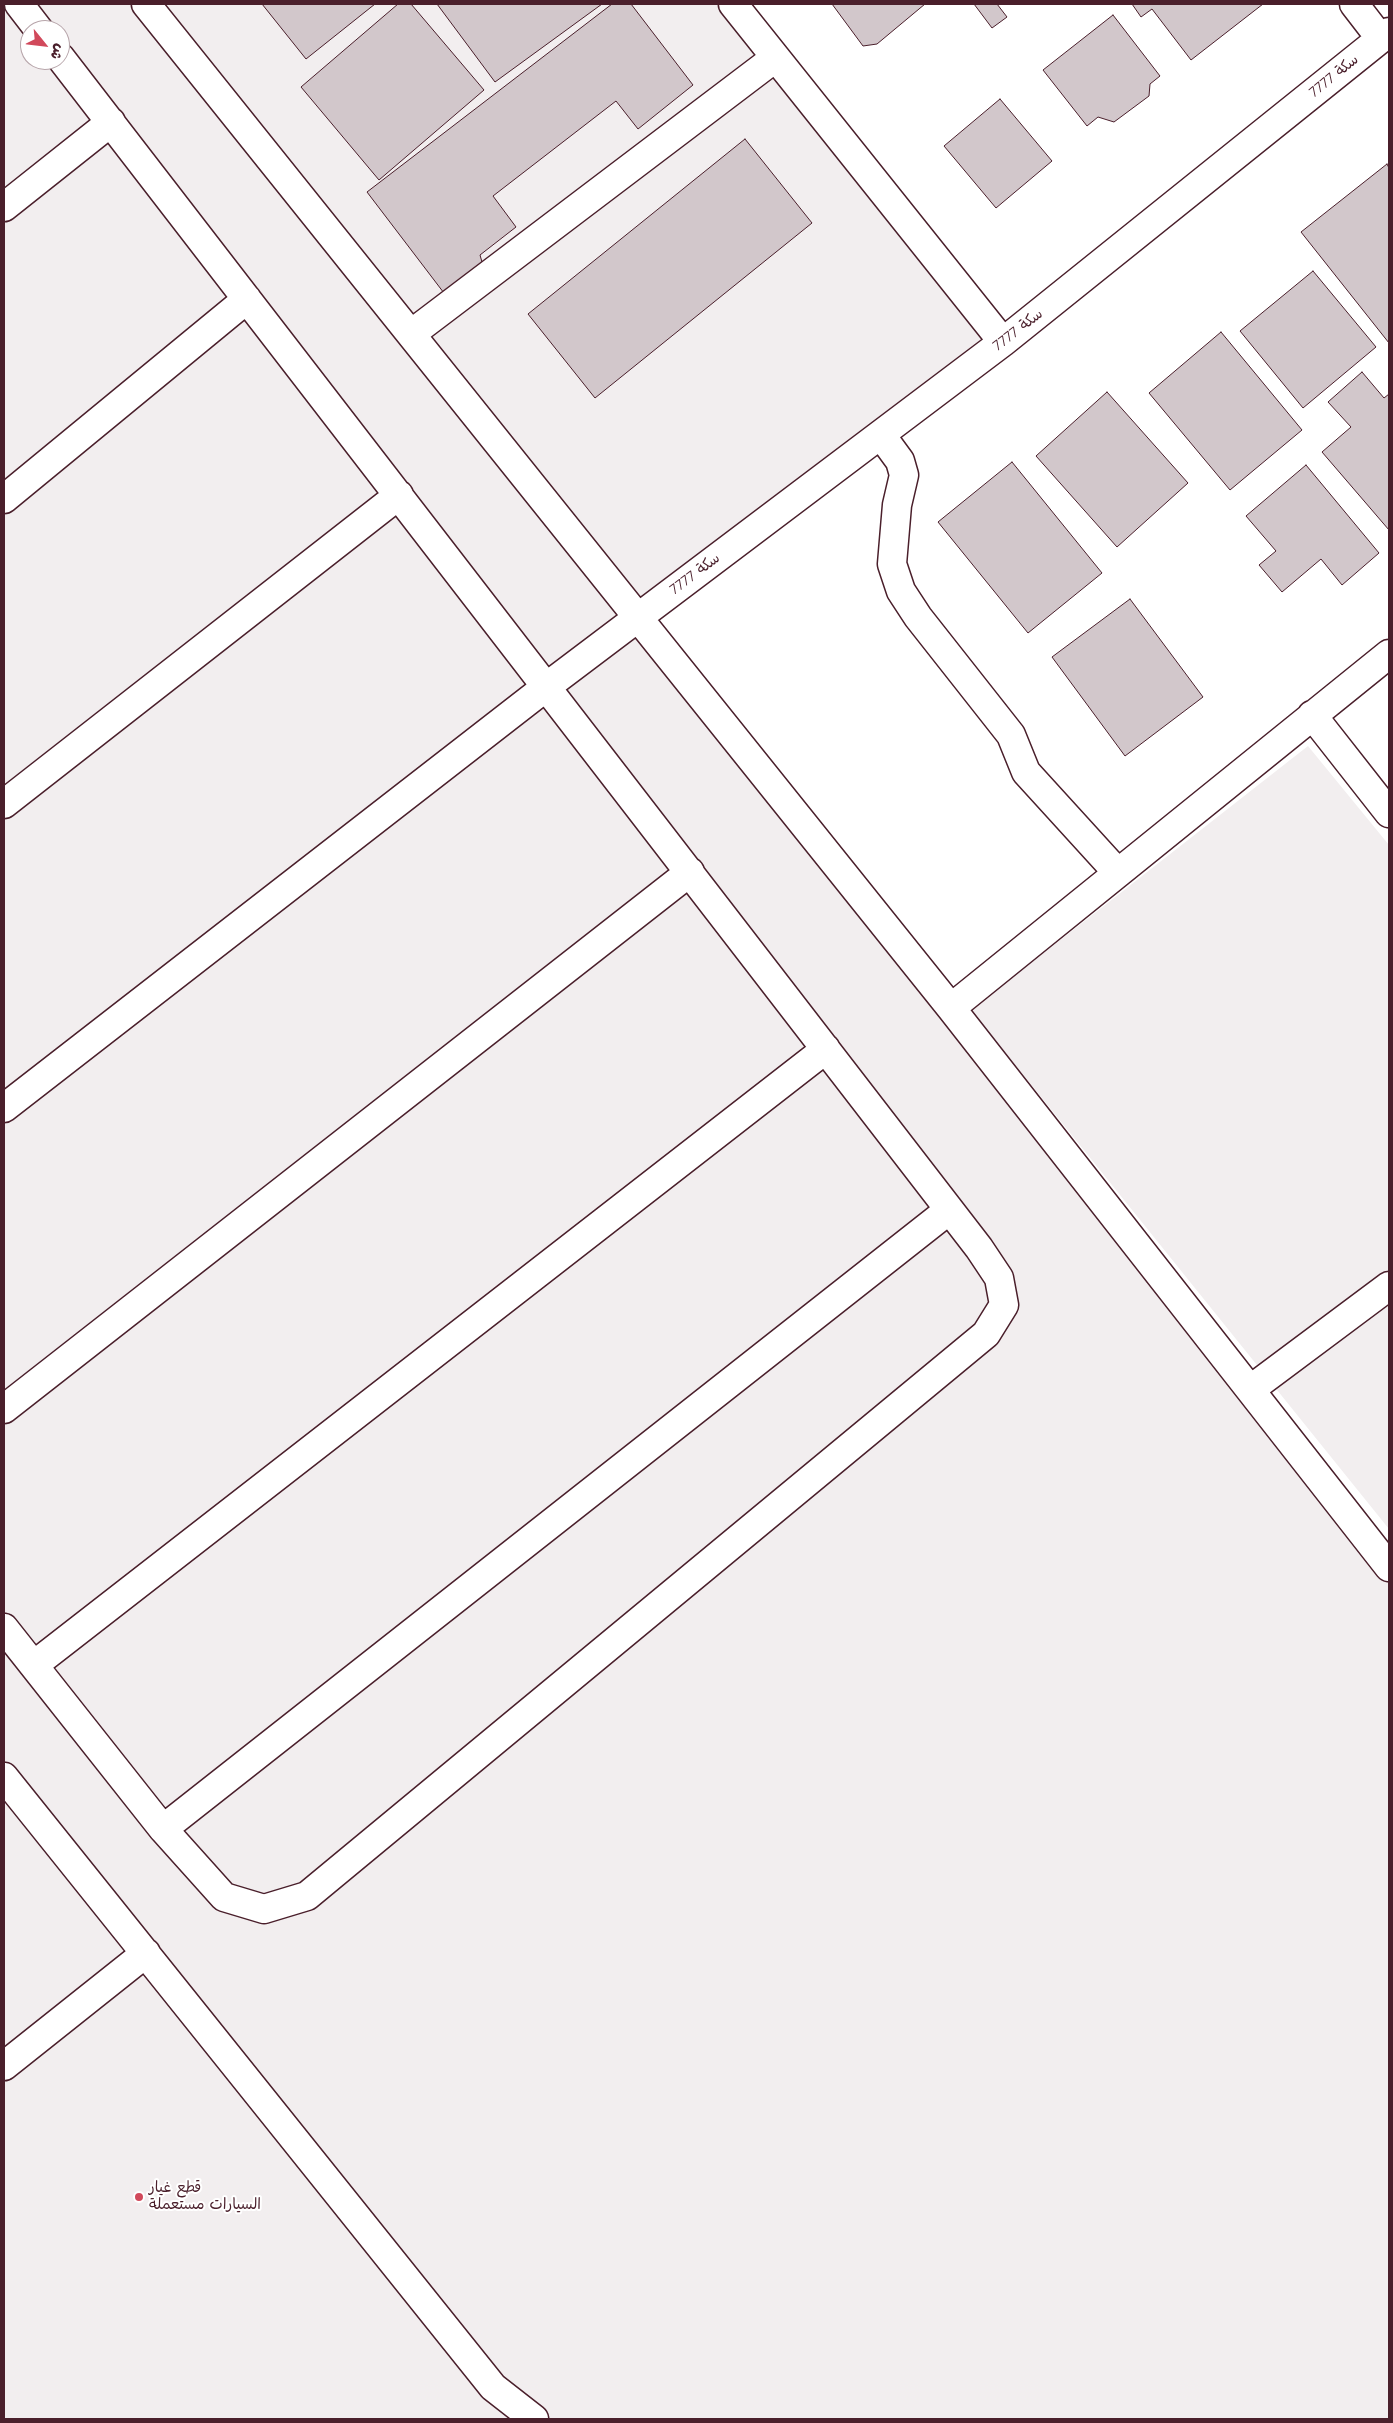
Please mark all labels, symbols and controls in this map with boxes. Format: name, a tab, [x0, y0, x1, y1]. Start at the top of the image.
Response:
north arrow	[20, 20, 70, 70]
text: ش	[47, 41, 69, 63]
street label: سكة 7777	[1306, 51, 1362, 101]
street label: سكة 7777	[989, 305, 1047, 355]
street label: سكة 7777	[666, 549, 724, 599]
place label: قطع غيار السيارات مستعملة	[149, 2179, 261, 2214]
marker: قطع غيار السيارات مستعملة	[133, 2191, 145, 2203]

